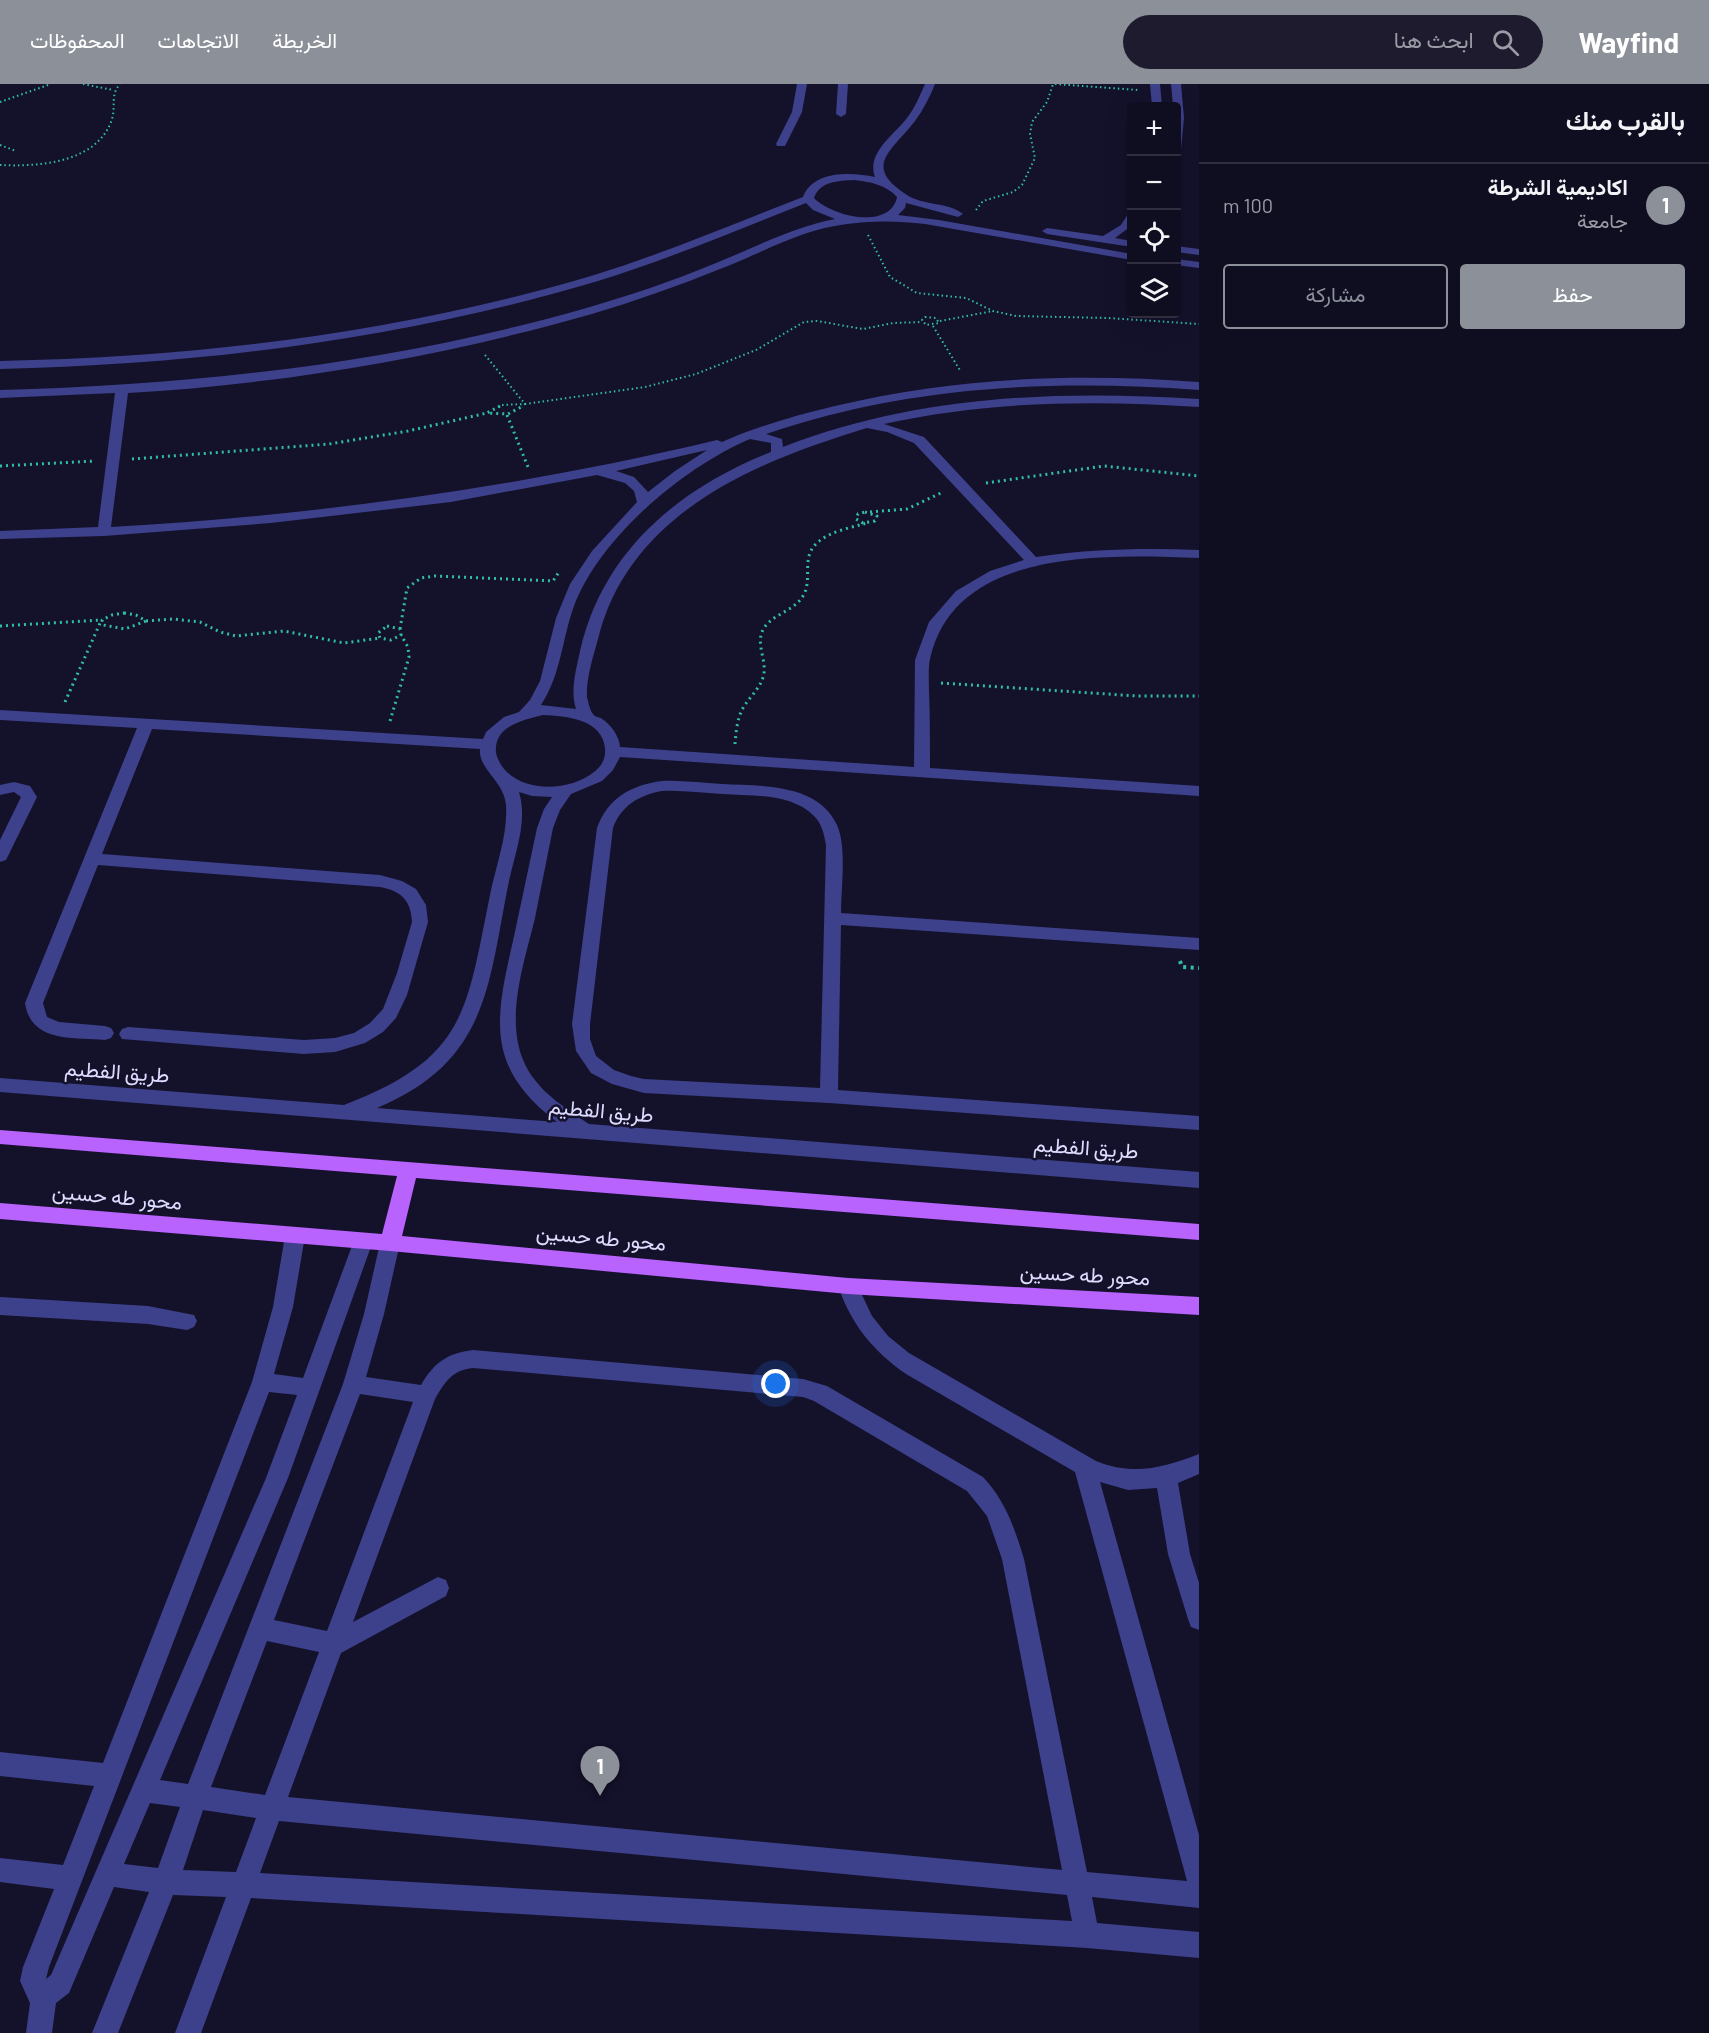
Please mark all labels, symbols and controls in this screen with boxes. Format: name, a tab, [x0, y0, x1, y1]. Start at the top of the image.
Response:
search box	[1123, 15, 1543, 69]
text: Wayfind	[1579, 25, 1679, 59]
text: ابحث هنا	[1394, 26, 1474, 52]
icon: search	[1489, 26, 1522, 59]
text: المحفوظات	[30, 27, 125, 52]
text: الاتجاهات	[158, 27, 239, 52]
text: الخريطة	[272, 27, 337, 52]
map controls	[1127, 102, 1181, 318]
button: +	[1127, 102, 1181, 156]
text: بالقرب منك	[1566, 104, 1685, 135]
button: −	[1127, 156, 1181, 210]
text: اكاديمية الشرطة	[1487, 173, 1628, 199]
text: 100 m	[1223, 193, 1273, 217]
text: 1	[1662, 193, 1669, 217]
text: جامعة	[1577, 208, 1628, 232]
button: locate	[1127, 210, 1181, 264]
button: layers	[1127, 264, 1181, 318]
button: مشاركة	[1223, 264, 1448, 329]
button: حفظ	[1460, 264, 1685, 329]
street label: طريق الفطيم	[64, 1054, 170, 1090]
street label: طريق الفطيم	[547, 1092, 655, 1130]
street label: طريق الفطيم	[1033, 1130, 1139, 1166]
street label: محور طه حسين	[51, 1177, 183, 1216]
street label: محور طه حسين	[535, 1218, 667, 1257]
street label: محور طه حسين	[1019, 1258, 1151, 1291]
your location	[761, 1369, 790, 1398]
pin: 1	[580, 1746, 620, 1796]

